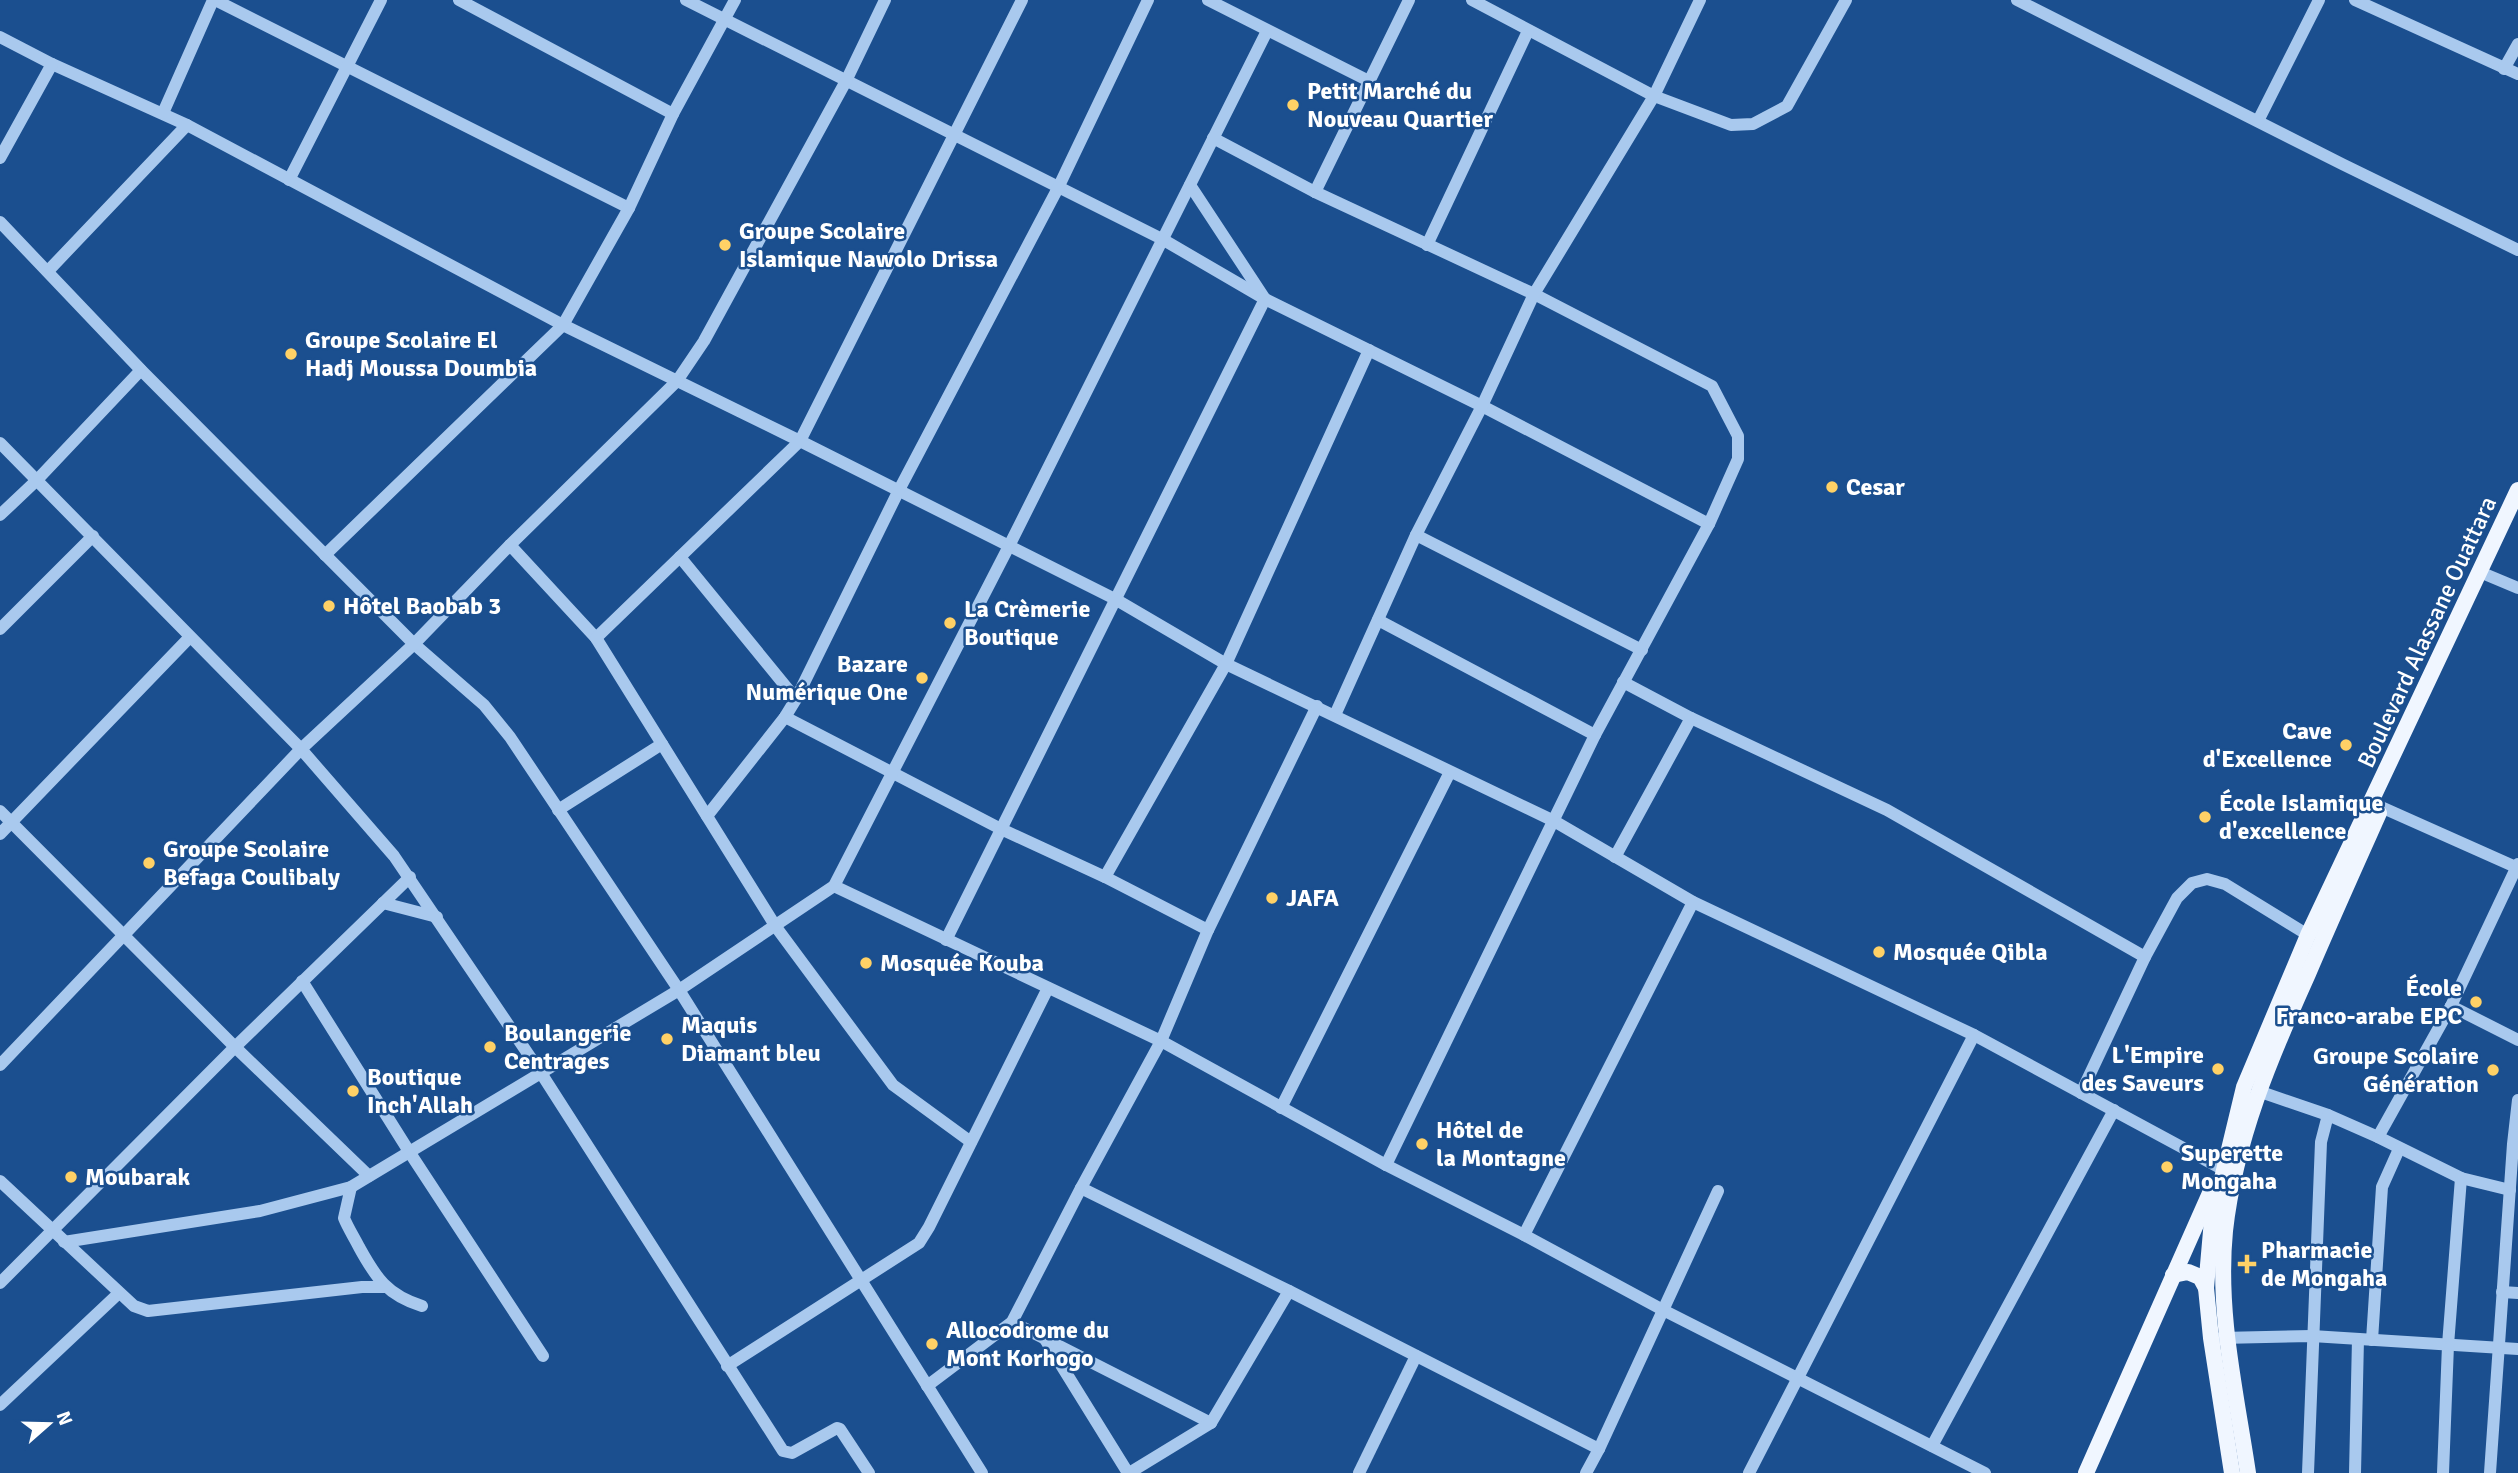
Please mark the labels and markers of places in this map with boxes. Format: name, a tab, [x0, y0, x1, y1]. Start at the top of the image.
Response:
place label: Petit Marché du Nouveau Quartier	[1307, 76, 1493, 134]
marker: Petit Marché du Nouveau Quartier	[1285, 97, 1301, 113]
place label: Groupe Scolaire Islamique Nawolo Drissa	[739, 216, 998, 274]
marker: Groupe Scolaire Islamique Nawolo Drissa	[717, 237, 733, 253]
place label: Groupe Scolaire El Hadj Moussa Doumbia	[305, 325, 537, 383]
marker: Groupe Scolaire El Hadj Moussa Doumbia	[283, 346, 299, 362]
place label: Cesar	[1846, 472, 1905, 502]
marker: Cesar	[1824, 479, 1840, 495]
place label: Hôtel Baobab 3	[343, 591, 501, 621]
place label: La Crèmerie Boutique	[964, 594, 1090, 652]
marker: Hôtel Baobab 3	[321, 598, 337, 614]
marker: La Crèmerie Boutique	[942, 615, 958, 631]
place label: Bazare Numérique One	[745, 649, 908, 707]
marker: Bazare Numérique One	[914, 670, 930, 686]
place label: Cave d'Excellence	[2203, 716, 2332, 774]
marker: Cave d'Excellence	[2338, 737, 2354, 753]
place label: École Islamique d'excellence	[2219, 788, 2383, 846]
marker: École Islamique d'excellence	[2197, 809, 2213, 825]
place label: Groupe Scolaire Befaga Coulibaly	[163, 834, 340, 892]
marker: Groupe Scolaire Befaga Coulibaly	[141, 855, 157, 871]
place label: JAFA	[1286, 883, 1340, 913]
marker: JAFA	[1264, 890, 1280, 906]
place label: Mosquée Qibla	[1893, 937, 2048, 967]
marker: Mosquée Qibla	[1871, 944, 1887, 960]
place label: Mosquée Kouba	[880, 948, 1044, 978]
marker: Mosquée Kouba	[858, 955, 874, 971]
place label: École Franco-arabe EPC	[2276, 973, 2462, 1031]
marker: École Franco-arabe EPC	[2468, 994, 2484, 1010]
place label: Maquis Diamant bleu	[681, 1010, 821, 1068]
place label: Boulangerie Centrages	[504, 1018, 631, 1076]
marker: Maquis Diamant bleu	[659, 1031, 675, 1047]
marker: Boulangerie Centrages	[482, 1039, 498, 1055]
place label: L'Empire des Saveurs	[2081, 1040, 2204, 1098]
place label: Groupe Scolaire Génération	[2313, 1041, 2479, 1099]
marker: L'Empire des Saveurs	[2210, 1061, 2226, 1077]
place label: Boutique Inch'Allah	[367, 1062, 473, 1120]
marker: Groupe Scolaire Génération	[2485, 1062, 2501, 1078]
marker: Boutique Inch'Allah	[345, 1083, 361, 1099]
place label: Hôtel de la Montagne	[1436, 1115, 1566, 1173]
marker: Hôtel de la Montagne	[1414, 1136, 1430, 1152]
place label: Superette Mongaha	[2181, 1138, 2283, 1196]
marker: Superette Mongaha	[2159, 1159, 2175, 1175]
place label: Moubarak	[85, 1162, 190, 1192]
marker: Moubarak	[63, 1169, 79, 1185]
place label: Pharmacie de Mongaha	[2261, 1235, 2387, 1293]
marker: Pharmacie de Mongaha	[2239, 1256, 2255, 1272]
place label: Allocodrome du Mont Korhogo	[946, 1315, 1109, 1373]
marker: Allocodrome du Mont Korhogo	[924, 1336, 940, 1352]

